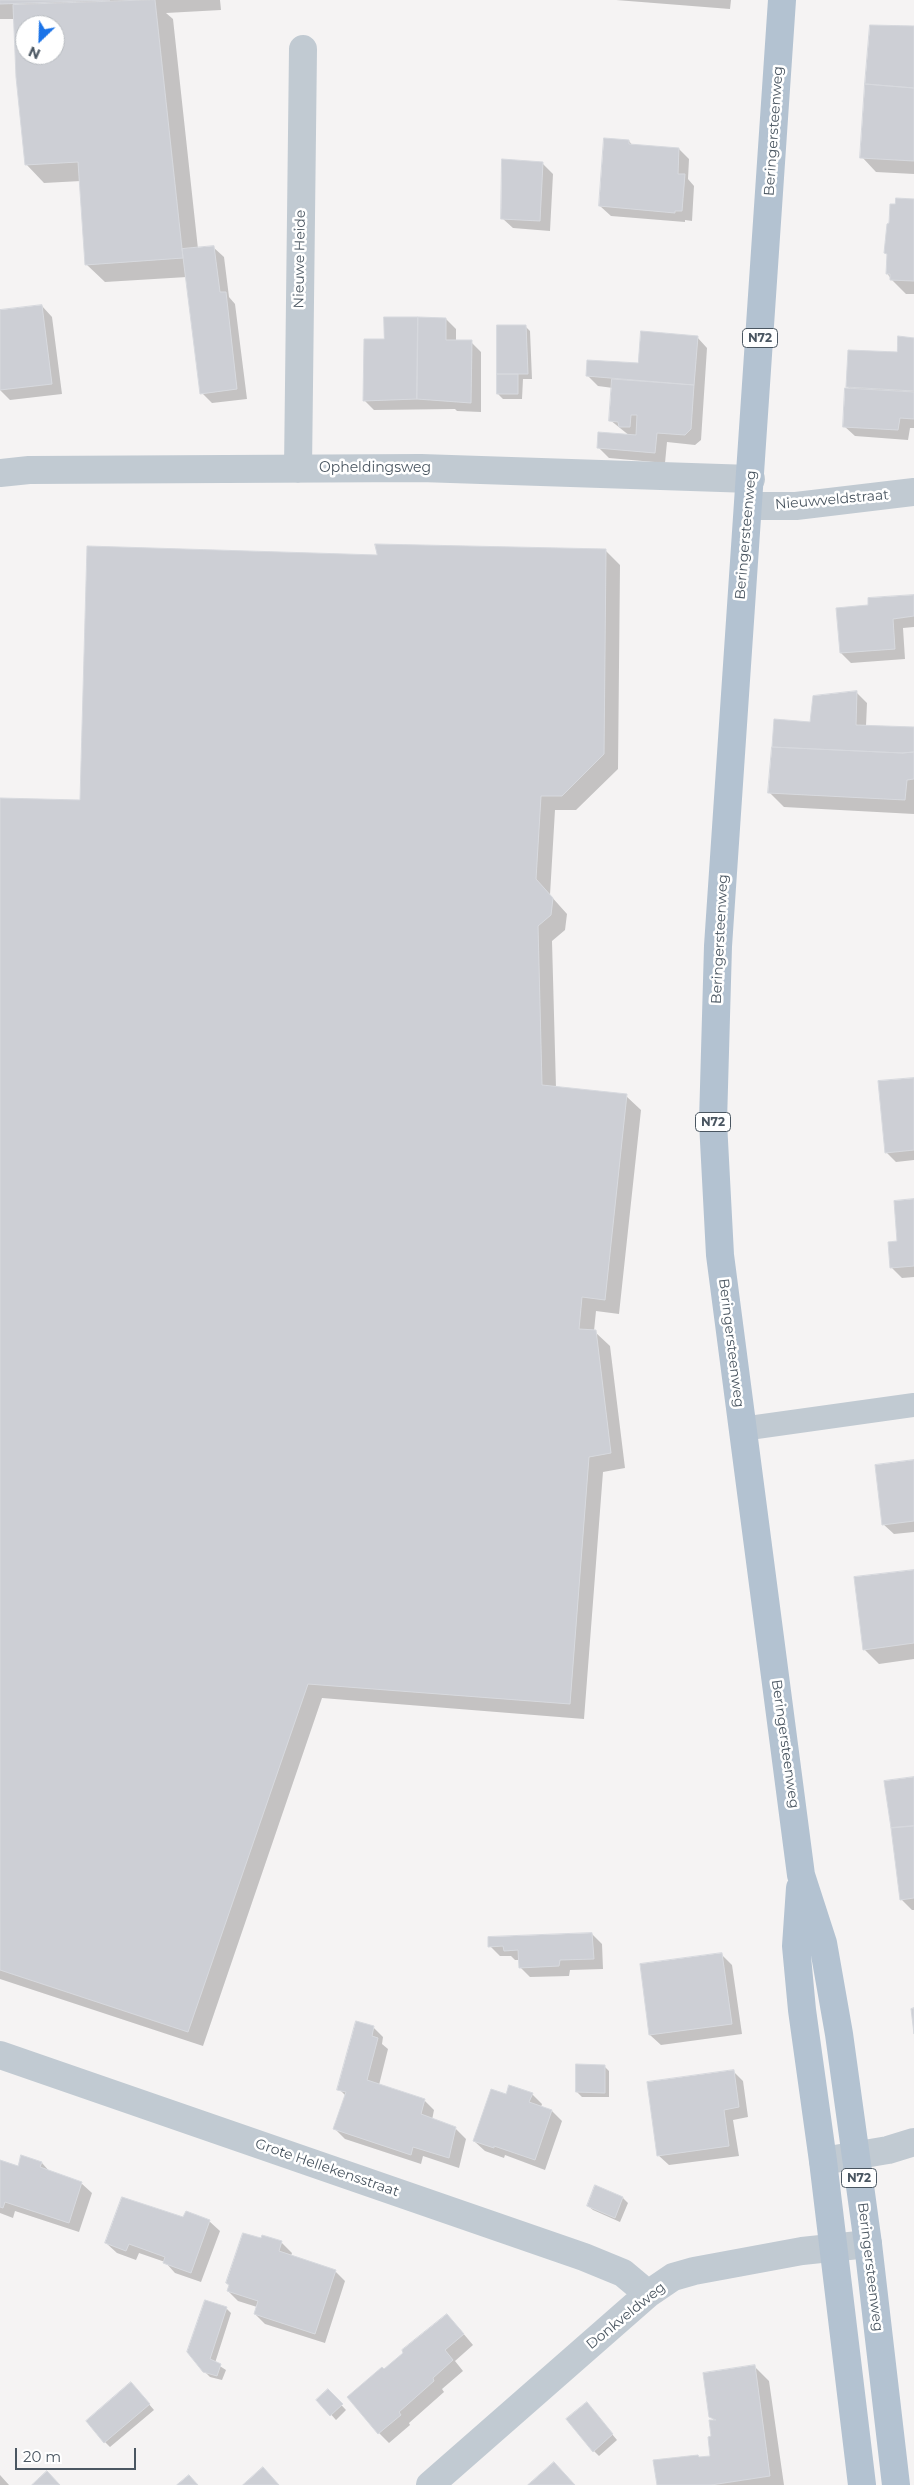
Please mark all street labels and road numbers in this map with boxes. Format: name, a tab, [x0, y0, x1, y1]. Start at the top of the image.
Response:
street label: Beringersteenweg	[761, 66, 787, 196]
street label: Nieuwe Heide	[291, 209, 309, 309]
road number: N72	[742, 328, 778, 348]
street label: Opheldingsweg	[319, 460, 431, 476]
street label: Beringersteenweg	[732, 470, 760, 600]
street label: Nieuwveldstraat	[774, 487, 890, 513]
street label: Beringersteenweg	[708, 874, 732, 1004]
road number: N72	[696, 1112, 730, 1132]
street label: Beringersteenweg	[715, 1277, 747, 1409]
street label: Beringersteenweg	[768, 1678, 802, 1810]
street label: Grote Hellekensstraat	[253, 2135, 401, 2201]
road number: N72	[842, 2168, 876, 2188]
street label: Beringersteenweg	[854, 2201, 886, 2333]
street label: Donkveldweg	[583, 2279, 669, 2353]

